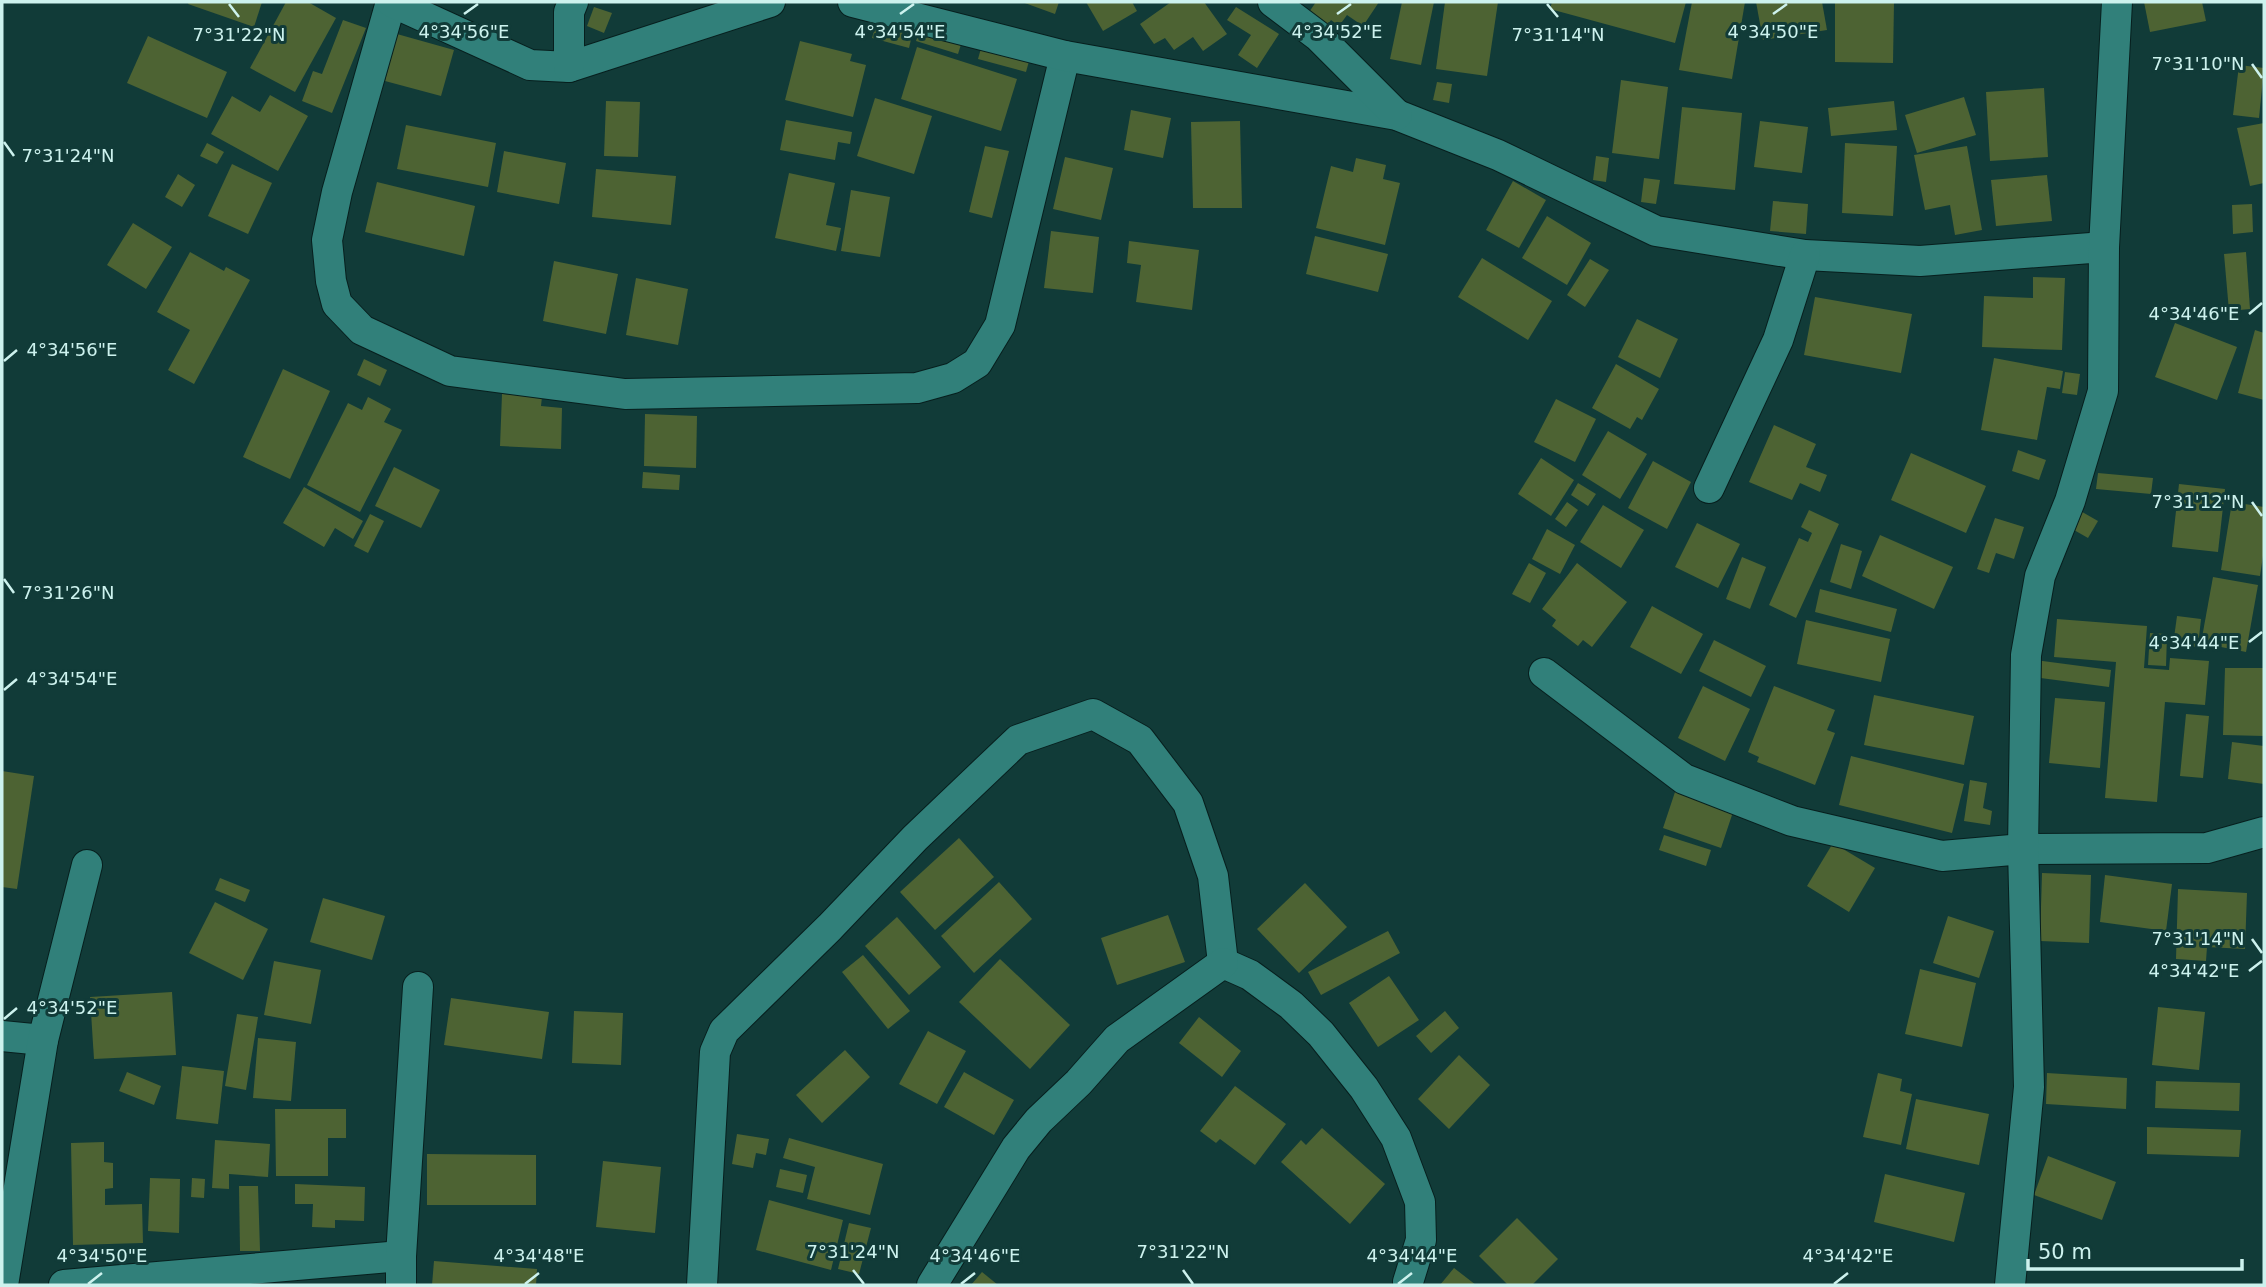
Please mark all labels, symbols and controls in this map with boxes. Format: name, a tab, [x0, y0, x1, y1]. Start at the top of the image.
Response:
text: 4°34'56"E	[419, 21, 509, 42]
text: 4°34'54"E	[855, 21, 945, 42]
text: 4°34'52"E	[1292, 21, 1382, 42]
text: 4°34'50"E	[1728, 21, 1818, 42]
text: 7°31'22"N	[193, 24, 285, 45]
text: 7°31'14"N	[1512, 24, 1604, 45]
text: 7°31'10"N	[2152, 53, 2244, 74]
text: 7°31'24"N	[22, 145, 114, 166]
text: 4°34'46"E	[2149, 303, 2239, 324]
text: 4°34'56"E	[27, 339, 117, 360]
text: 7°31'12"N	[2152, 491, 2244, 512]
text: 7°31'26"N	[22, 582, 114, 603]
text: 4°34'44"E	[2149, 632, 2239, 653]
text: 4°34'54"E	[27, 668, 117, 689]
text: 7°31'14"N	[2152, 928, 2244, 949]
text: 4°34'42"E	[2149, 960, 2239, 981]
text: 4°34'52"E	[27, 997, 117, 1018]
scale bar	[2028, 1228, 2242, 1272]
text: 50 m	[2038, 1240, 2092, 1264]
text: 7°31'24"N	[807, 1241, 899, 1262]
text: 7°31'22"N	[1137, 1241, 1229, 1262]
text: 4°34'50"E	[57, 1245, 147, 1266]
text: 4°34'48"E	[494, 1245, 584, 1266]
text: 4°34'46"E	[930, 1245, 1020, 1266]
text: 4°34'44"E	[1367, 1245, 1457, 1266]
text: 4°34'42"E	[1803, 1245, 1893, 1266]

